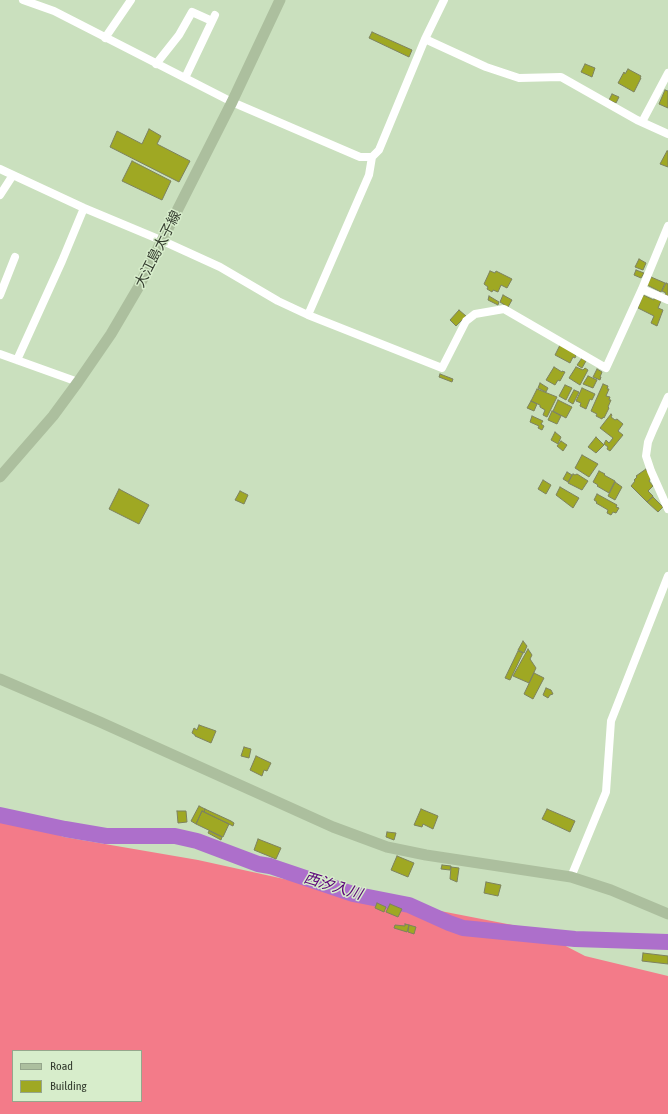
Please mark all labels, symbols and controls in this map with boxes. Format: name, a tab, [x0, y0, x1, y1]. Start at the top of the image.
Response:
street label: 大江島太子線	[131, 208, 185, 290]
water label: 西汐入川	[302, 869, 364, 903]
legend	[12, 1050, 142, 1102]
text: Road	[50, 1059, 73, 1073]
text: Building	[50, 1079, 87, 1093]

